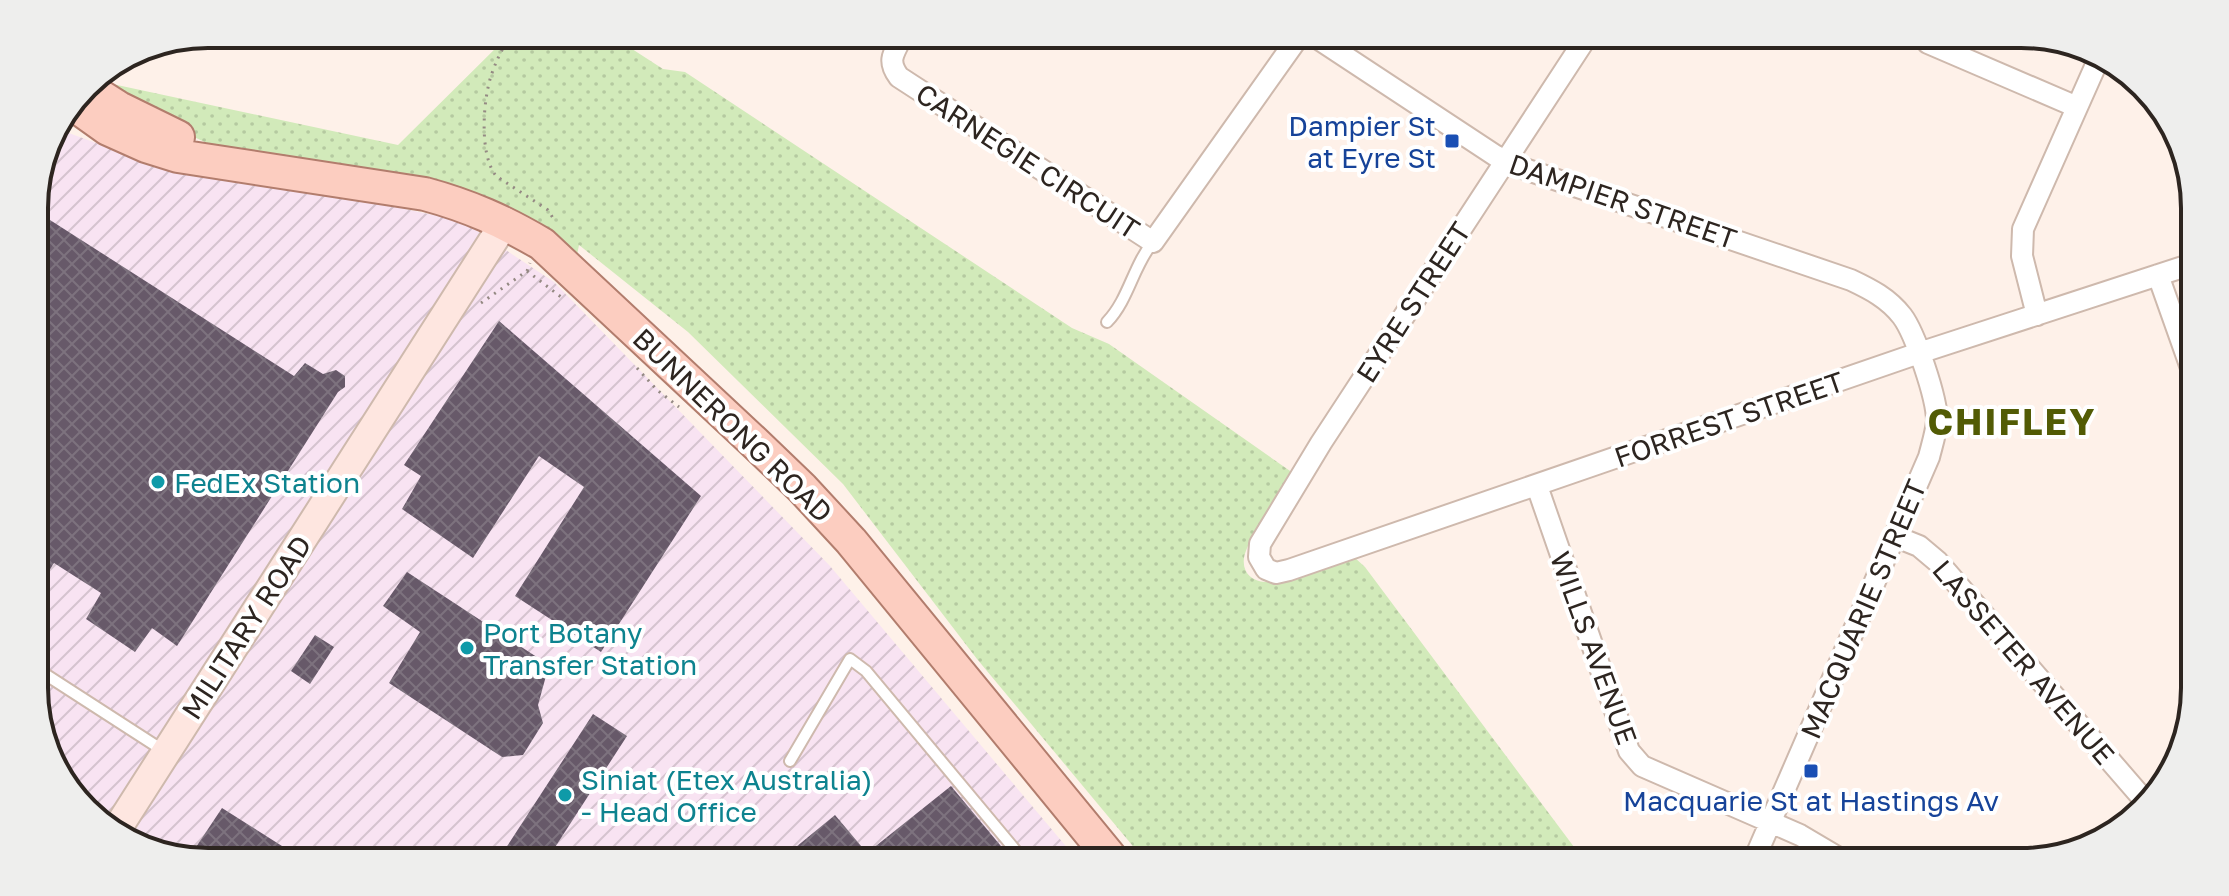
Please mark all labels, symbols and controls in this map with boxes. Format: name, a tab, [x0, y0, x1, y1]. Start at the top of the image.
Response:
street label: CARNEGIE CIRCUIT	[910, 76, 1146, 246]
place label: Dampier St at Eyre St	[1288, 109, 1436, 174]
marker: Dampier St at Eyre St	[1443, 132, 1461, 150]
street label: DAMPIER STREET	[1505, 147, 1741, 255]
street label: EYRE STREET	[1349, 216, 1477, 388]
street label: BUNNERONG ROAD	[627, 321, 839, 529]
street label: FORREST STREET	[1610, 364, 1848, 474]
district label: CHIFLEY	[1927, 400, 2097, 443]
place label: FedEx Station	[174, 466, 360, 499]
marker: FedEx Station	[149, 473, 167, 491]
street label: MACQUARIE STREET	[1793, 475, 1933, 743]
street label: MILITARY ROAD	[174, 529, 318, 725]
street label: WILLS AVENUE	[1544, 547, 1644, 749]
street label: LASSETER AVENUE	[1926, 553, 2122, 771]
place label: Port Botany Transfer Station	[483, 616, 697, 681]
marker: Port Botany Transfer Station	[458, 639, 476, 657]
marker: Macquarie St at Hastings Av	[1802, 762, 1820, 780]
place label: Siniat (Etex Australia) - Head Office	[581, 763, 872, 828]
place label: Macquarie St at Hastings Av	[1623, 784, 1999, 817]
marker: Siniat (Etex Australia) - Head Office	[556, 786, 574, 804]

